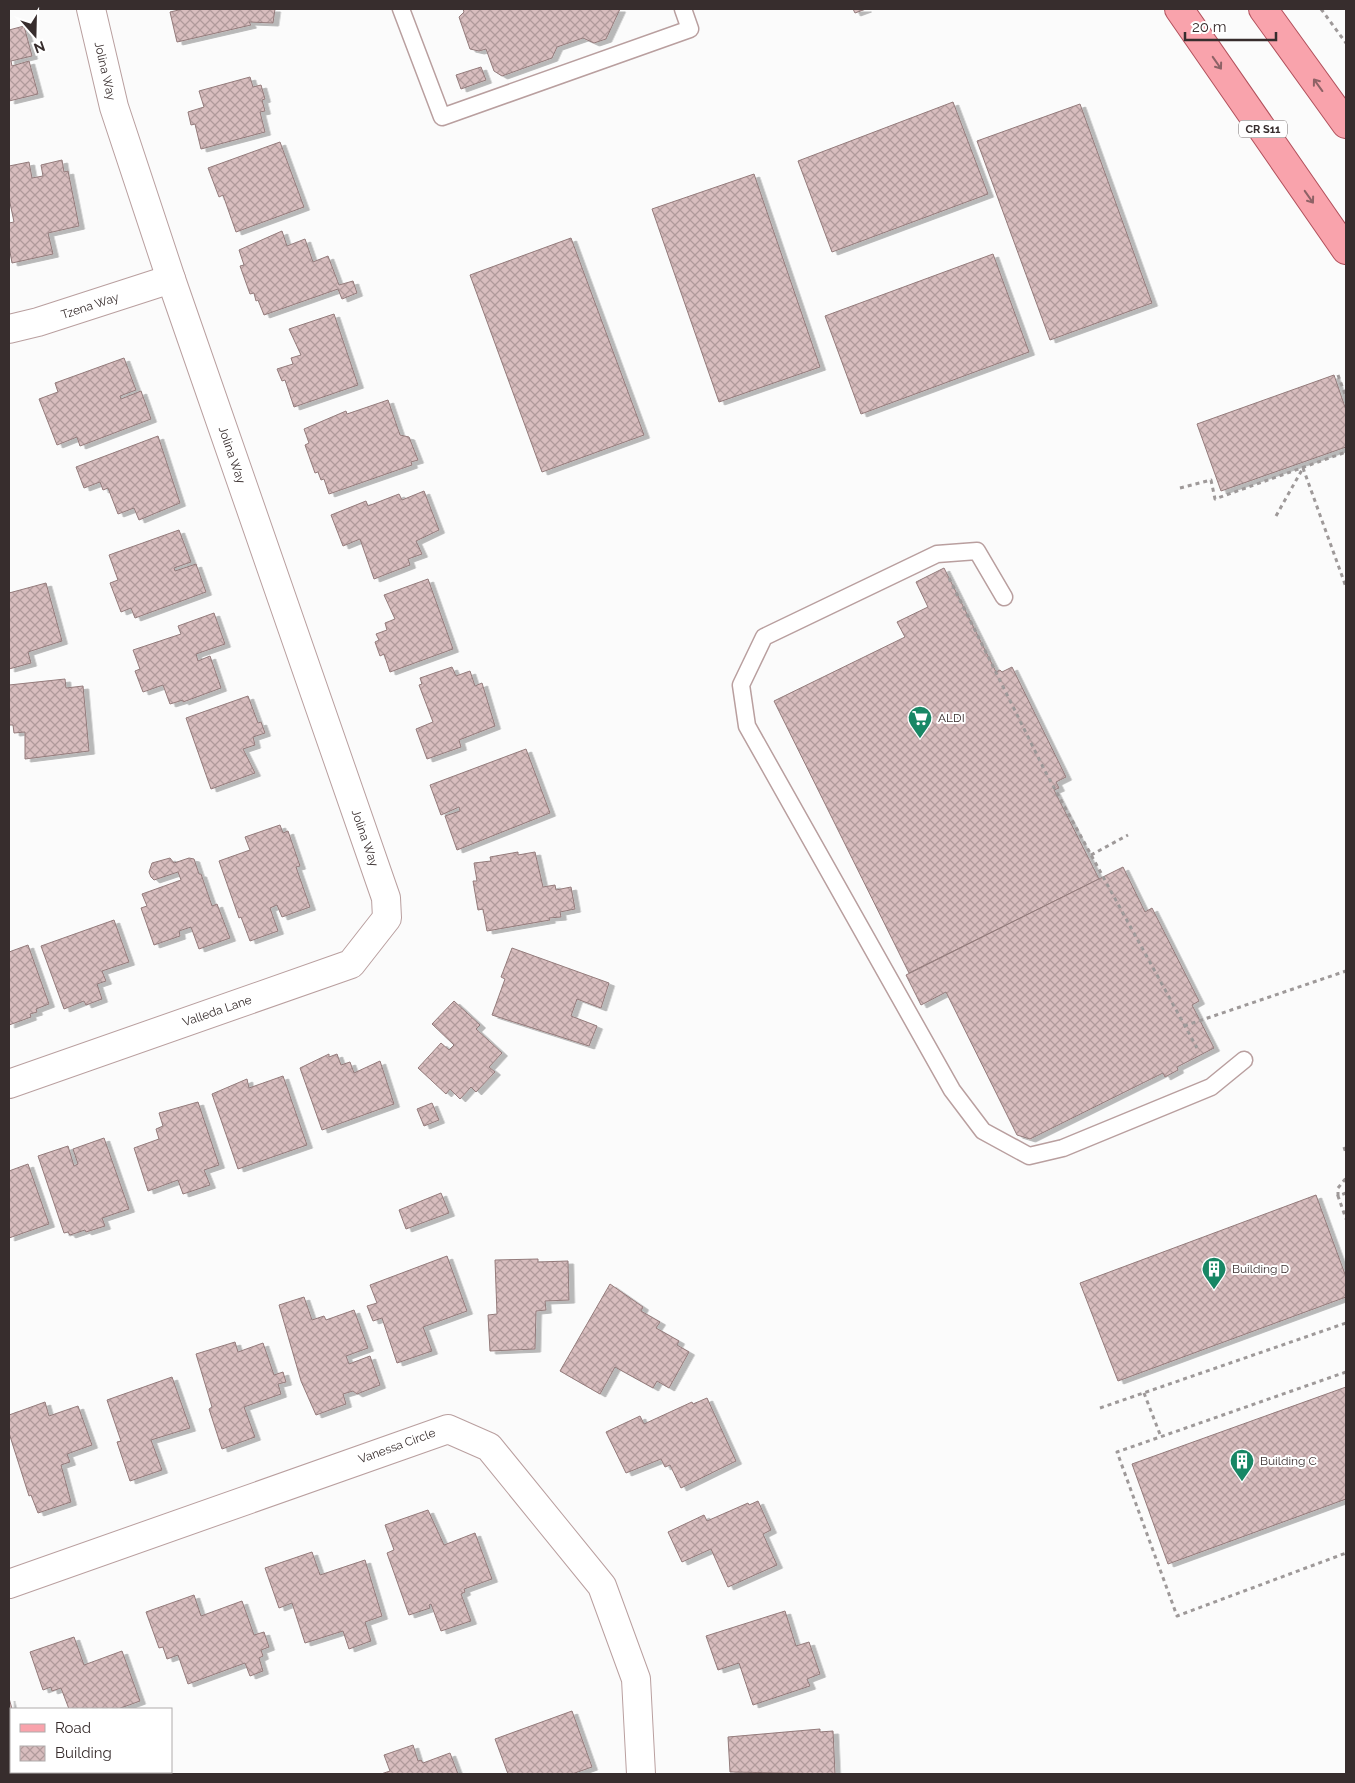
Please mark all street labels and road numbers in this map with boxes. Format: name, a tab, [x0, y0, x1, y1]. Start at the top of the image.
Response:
street label: Jolina Way	[91, 40, 119, 102]
road number: CR S11	[1239, 120, 1287, 138]
street label: Tzena Way	[59, 290, 121, 322]
street label: Jolina Way	[216, 425, 248, 486]
street label: Jolina Way	[349, 808, 381, 869]
street label: Valleda Lane	[181, 993, 253, 1029]
street label: Vanessa Circle	[357, 1426, 437, 1466]

